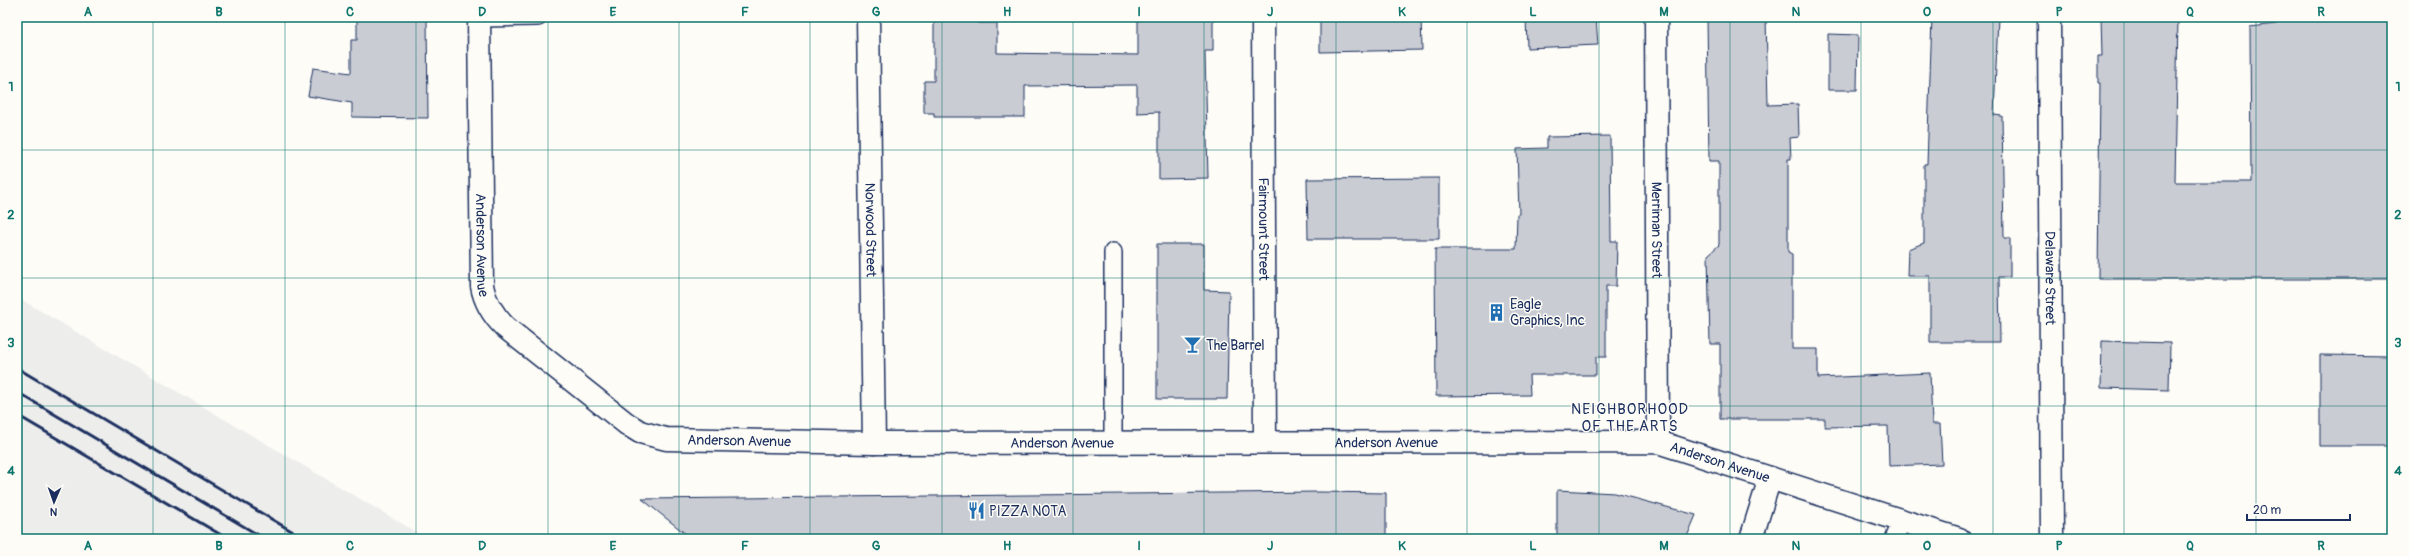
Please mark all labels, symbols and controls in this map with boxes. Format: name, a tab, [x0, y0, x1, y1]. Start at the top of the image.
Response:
text: A	[84, 4, 93, 20]
text: B	[215, 4, 223, 20]
text: C	[346, 4, 354, 20]
text: D	[478, 4, 486, 20]
text: E	[610, 4, 617, 20]
text: F	[741, 4, 749, 20]
text: G	[872, 4, 881, 20]
text: H	[1003, 4, 1011, 20]
text: I	[1137, 4, 1141, 20]
text: J	[1267, 4, 1273, 20]
text: K	[1398, 4, 1406, 20]
text: L	[1529, 4, 1537, 20]
text: M	[1659, 4, 1669, 20]
text: N	[1792, 4, 1801, 20]
text: O	[1923, 4, 1932, 20]
text: P	[2055, 4, 2063, 20]
text: Q	[2186, 4, 2194, 20]
text: R	[2317, 4, 2325, 20]
text: 1	[8, 79, 14, 95]
text: 1	[2395, 79, 2401, 95]
street label: Fairmount Street	[1255, 177, 1272, 281]
street label: Merriman Street	[1648, 182, 1665, 279]
street label: Norwood Street	[861, 183, 880, 278]
street label: Anderson Avenue	[472, 193, 492, 299]
text: 2	[7, 207, 15, 223]
text: 2	[2394, 207, 2402, 223]
street label: Delaware Street	[2041, 231, 2059, 325]
place label: Eagle Graphics, Inc	[1510, 296, 1585, 329]
building icon: Eagle Graphics, Inc	[1487, 302, 1507, 322]
text: 3	[7, 335, 15, 351]
bar icon: The Barrel	[1183, 335, 1203, 355]
text: 3	[2394, 335, 2402, 351]
place label: The Barrel	[1206, 337, 1265, 354]
district label: NEIGHBORHOOD OF THE ARTS	[1571, 400, 1689, 436]
street label: Anderson Avenue	[687, 431, 791, 450]
street label: Anderson Avenue	[1334, 434, 1438, 451]
street label: Anderson Avenue	[1010, 435, 1114, 452]
street label: Anderson Avenue	[1668, 438, 1772, 486]
text: 4	[7, 463, 15, 479]
text: 4	[2394, 463, 2402, 479]
north arrow	[34, 482, 74, 522]
scale bar	[2247, 496, 2350, 522]
restaurant icon: PIZZA NOTA	[966, 501, 986, 521]
place label: PIZZA NOTA	[989, 503, 1067, 520]
text: 20 m	[2253, 503, 2282, 518]
text: N	[49, 505, 58, 518]
text: A	[84, 538, 93, 554]
text: B	[215, 538, 223, 554]
text: C	[346, 538, 354, 554]
text: D	[478, 538, 486, 554]
text: E	[610, 538, 617, 554]
text: F	[741, 538, 749, 554]
text: G	[872, 538, 881, 554]
text: H	[1003, 538, 1011, 554]
text: I	[1137, 538, 1141, 554]
text: J	[1267, 538, 1273, 554]
text: K	[1398, 538, 1406, 554]
text: L	[1529, 538, 1537, 554]
text: M	[1659, 538, 1669, 554]
text: N	[1792, 538, 1801, 554]
text: O	[1923, 538, 1932, 554]
text: P	[2055, 538, 2063, 554]
text: Q	[2186, 538, 2194, 554]
text: R	[2317, 538, 2325, 554]

